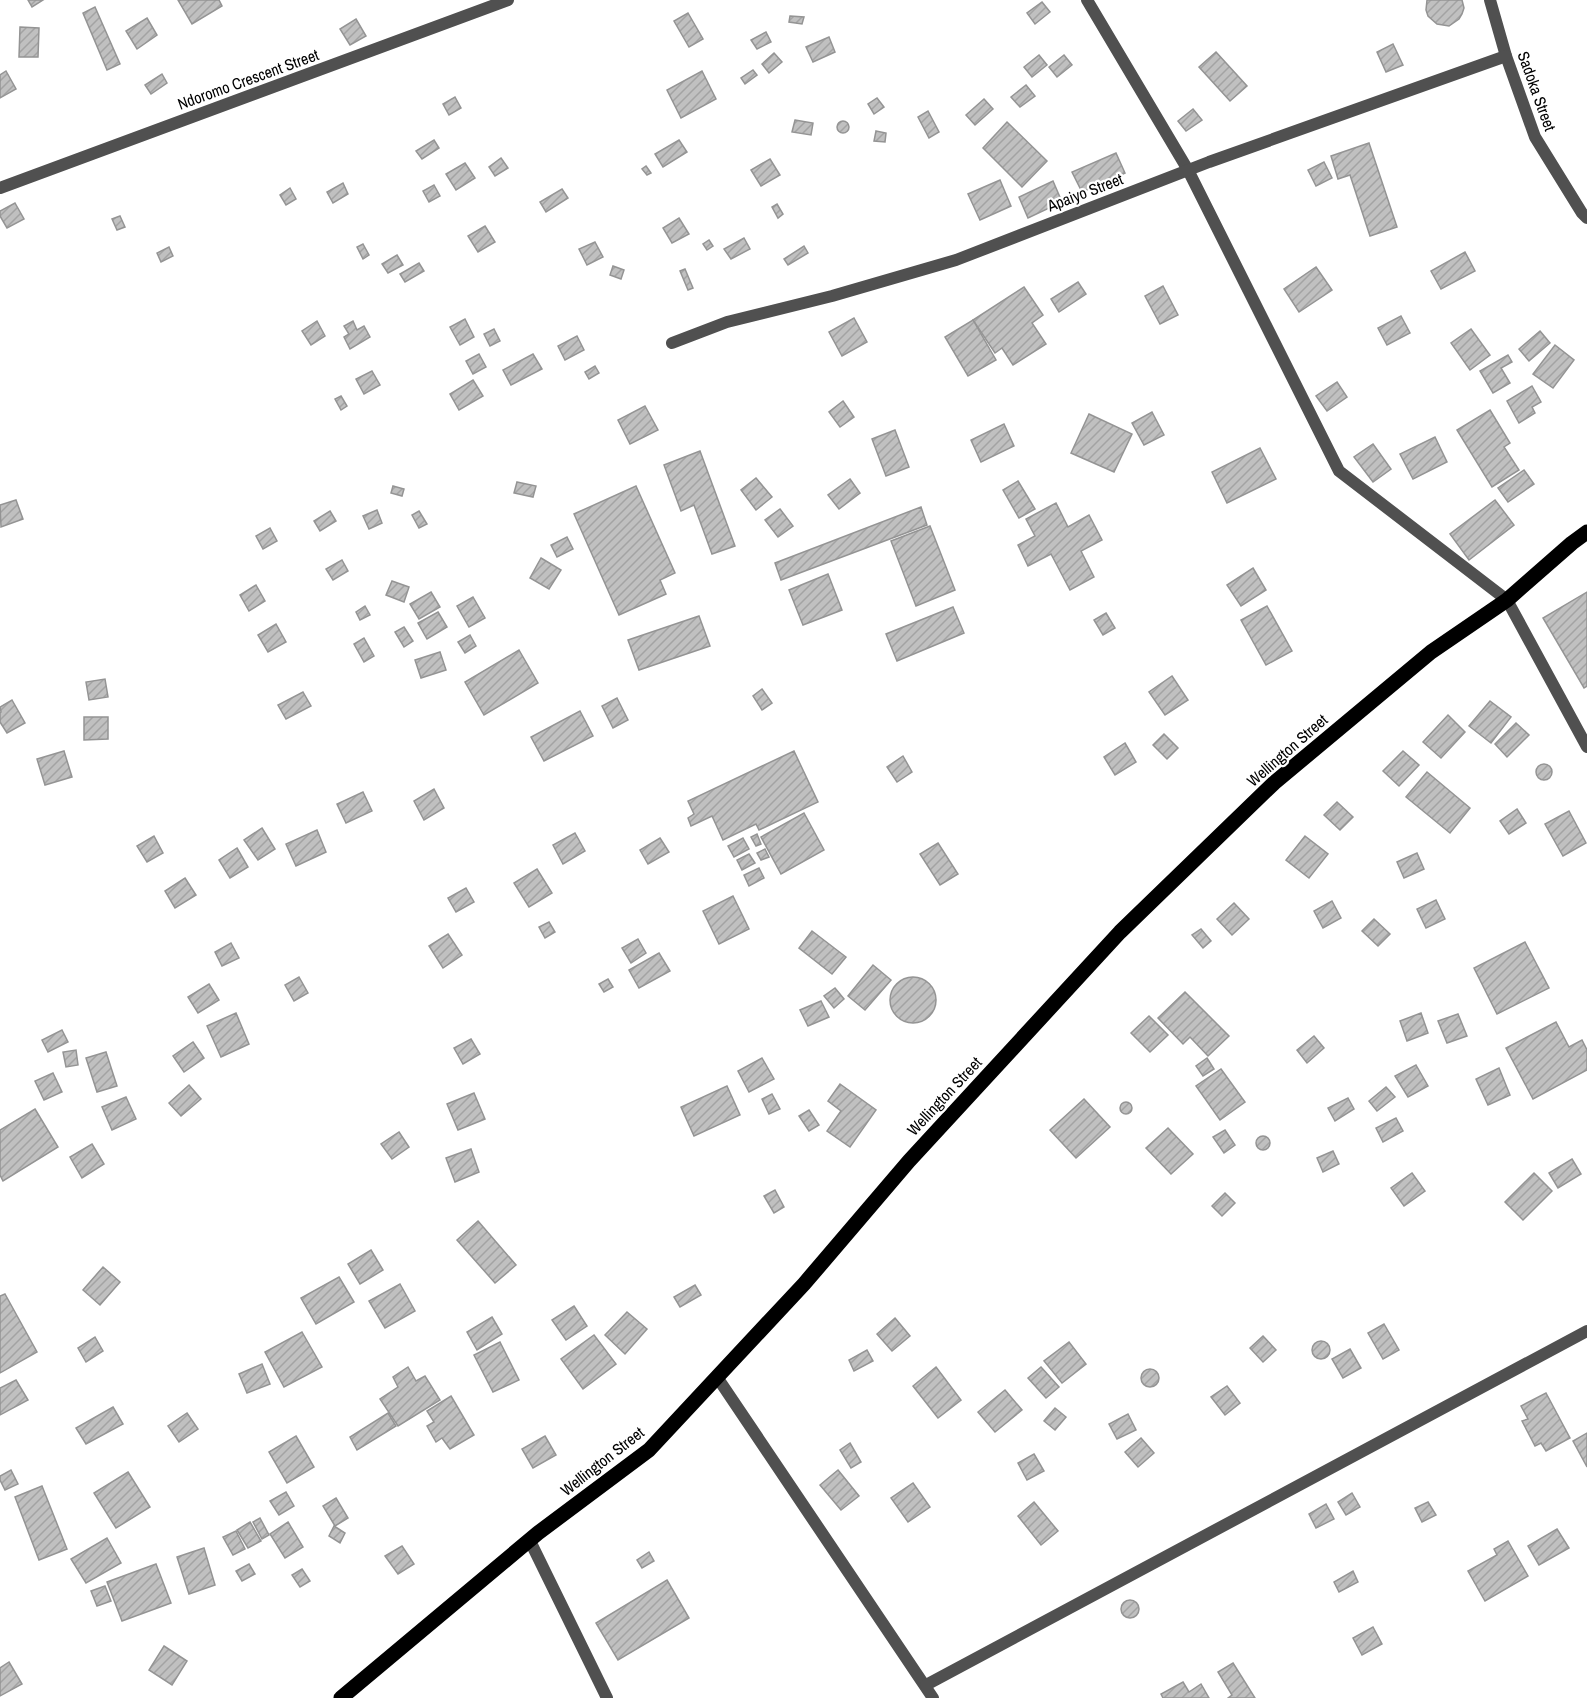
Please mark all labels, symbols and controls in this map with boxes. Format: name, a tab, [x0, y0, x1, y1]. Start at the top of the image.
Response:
street label: Ndoromo Crescent Street	[174, 43, 322, 115]
street label: Sadoka Street	[1512, 48, 1562, 134]
street label: Apaiyo Street	[1043, 167, 1126, 217]
street label: Wellington Street	[1242, 709, 1332, 791]
street label: Wellington Street	[902, 1052, 987, 1140]
street label: Wellington Street	[556, 1421, 649, 1501]

